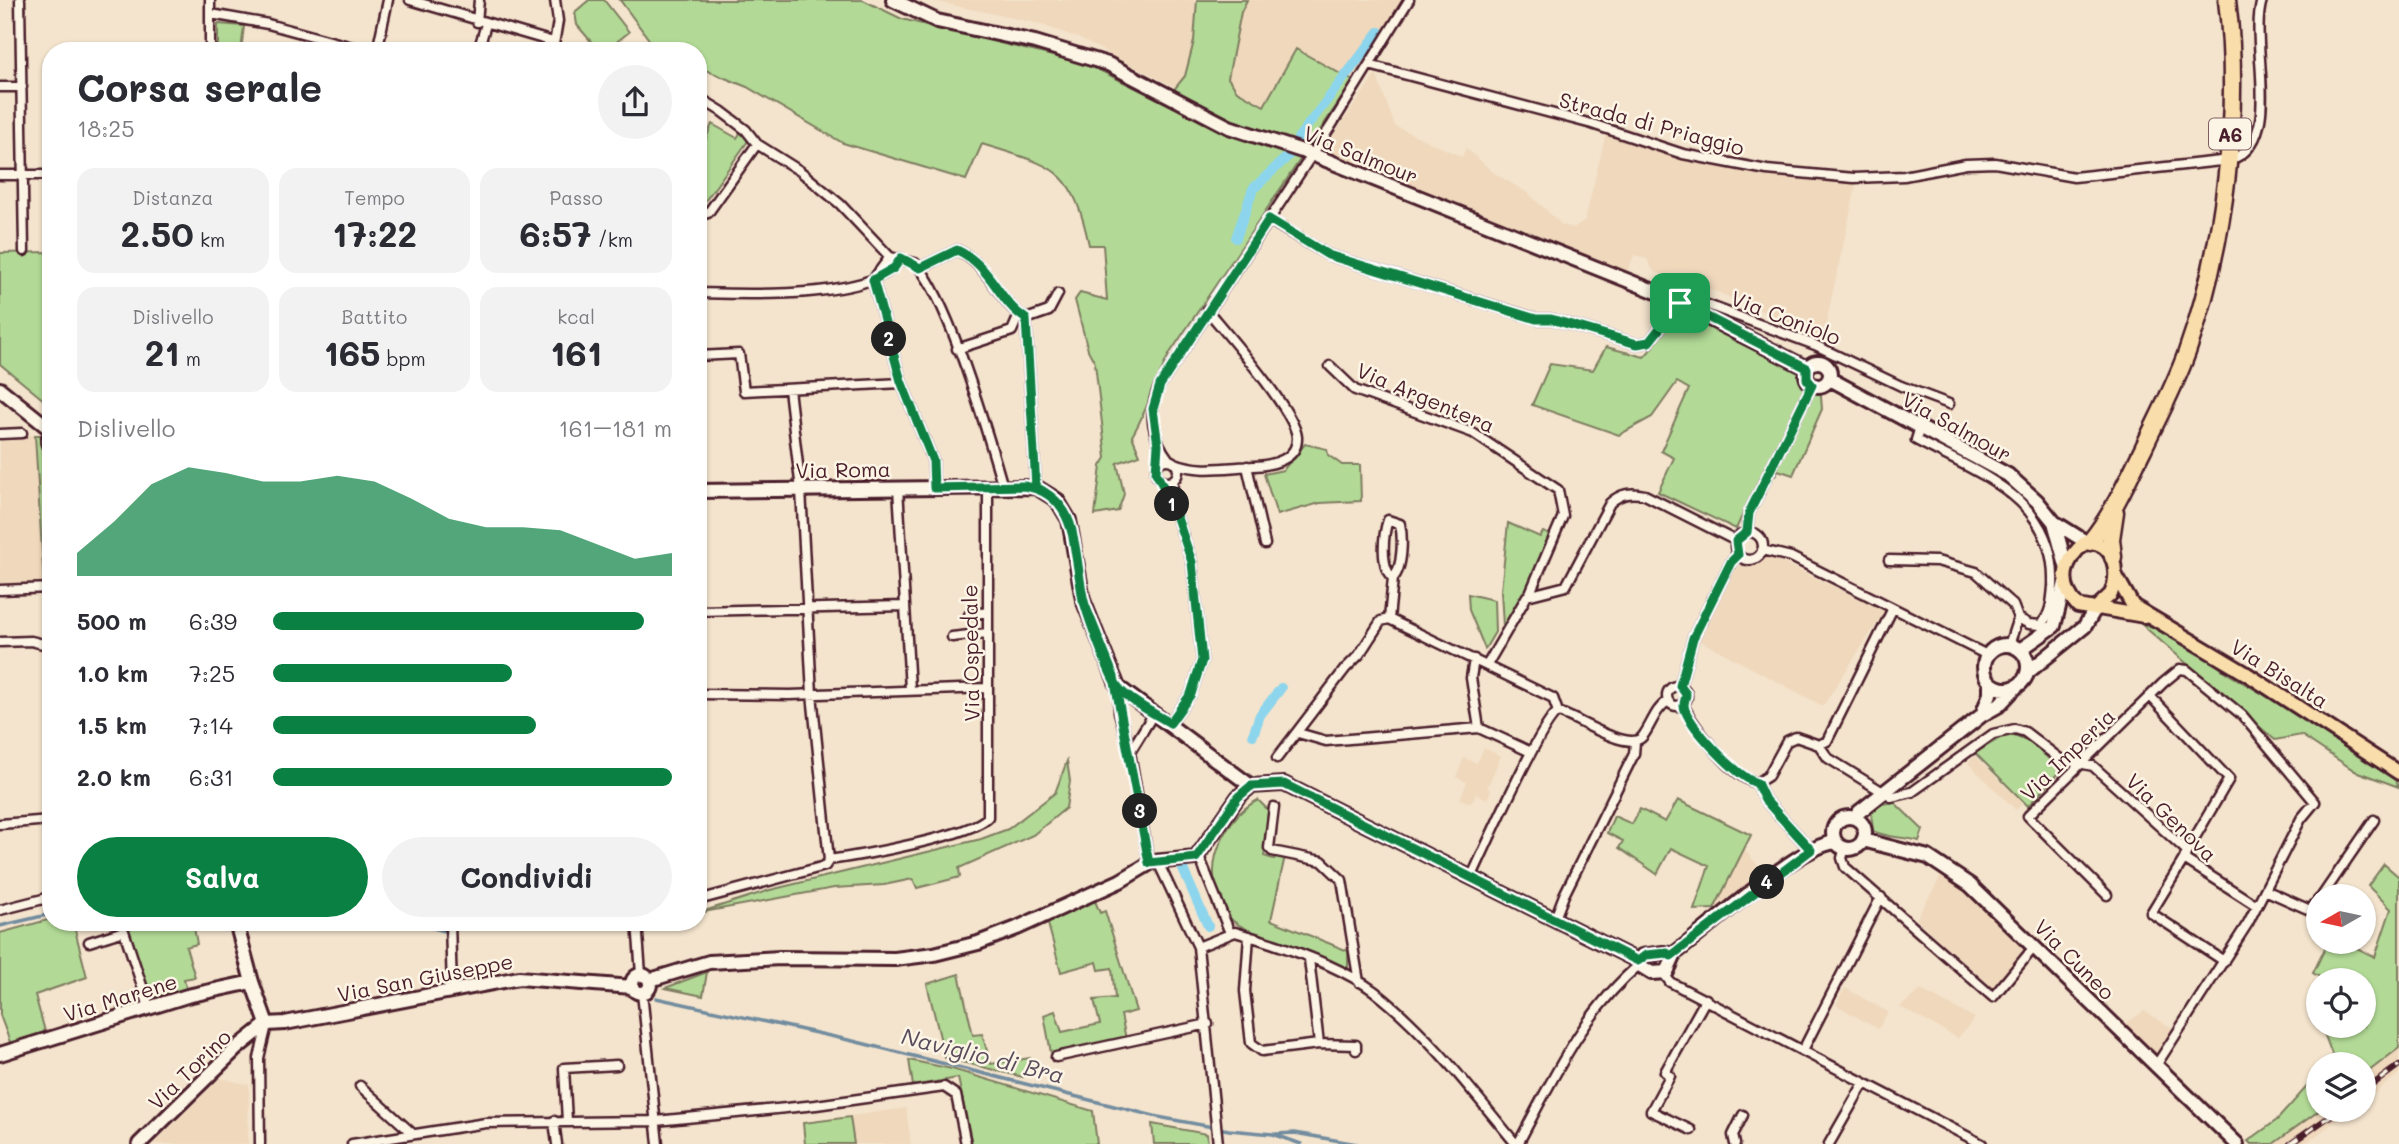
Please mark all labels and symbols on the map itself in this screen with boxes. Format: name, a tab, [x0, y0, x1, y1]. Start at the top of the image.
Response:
street label: Strada di Priaggio	[1557, 85, 1747, 161]
road number: A6	[2209, 118, 2251, 150]
street label: Via Salmour	[1300, 119, 1422, 189]
pin	[1650, 273, 1710, 333]
street label: Via Coniolo	[1727, 284, 1845, 350]
pin: 2	[872, 322, 906, 356]
street label: Via Argentera	[1353, 356, 1499, 438]
street label: Via Salmour	[1897, 385, 2017, 467]
street label: Via Roma	[795, 455, 891, 483]
pin: 1	[1154, 486, 1190, 522]
street label: Via Ospedale	[955, 584, 985, 722]
street label: Via Bisalta	[2226, 632, 2334, 714]
street label: Via Imperia	[2014, 702, 2120, 806]
street label: Via Genova	[2121, 767, 2223, 867]
pin: 3	[1122, 794, 1158, 828]
pin: 4	[1750, 864, 1784, 900]
north arrow	[2306, 884, 2376, 954]
street label: Via Cuneo	[2029, 913, 2121, 1005]
street label: Via San Giuseppe	[335, 947, 515, 1007]
street label: Via Marene	[60, 967, 180, 1027]
water label: Naviglio di Bra	[898, 1020, 1068, 1090]
street label: Via Torino	[142, 1023, 236, 1115]

